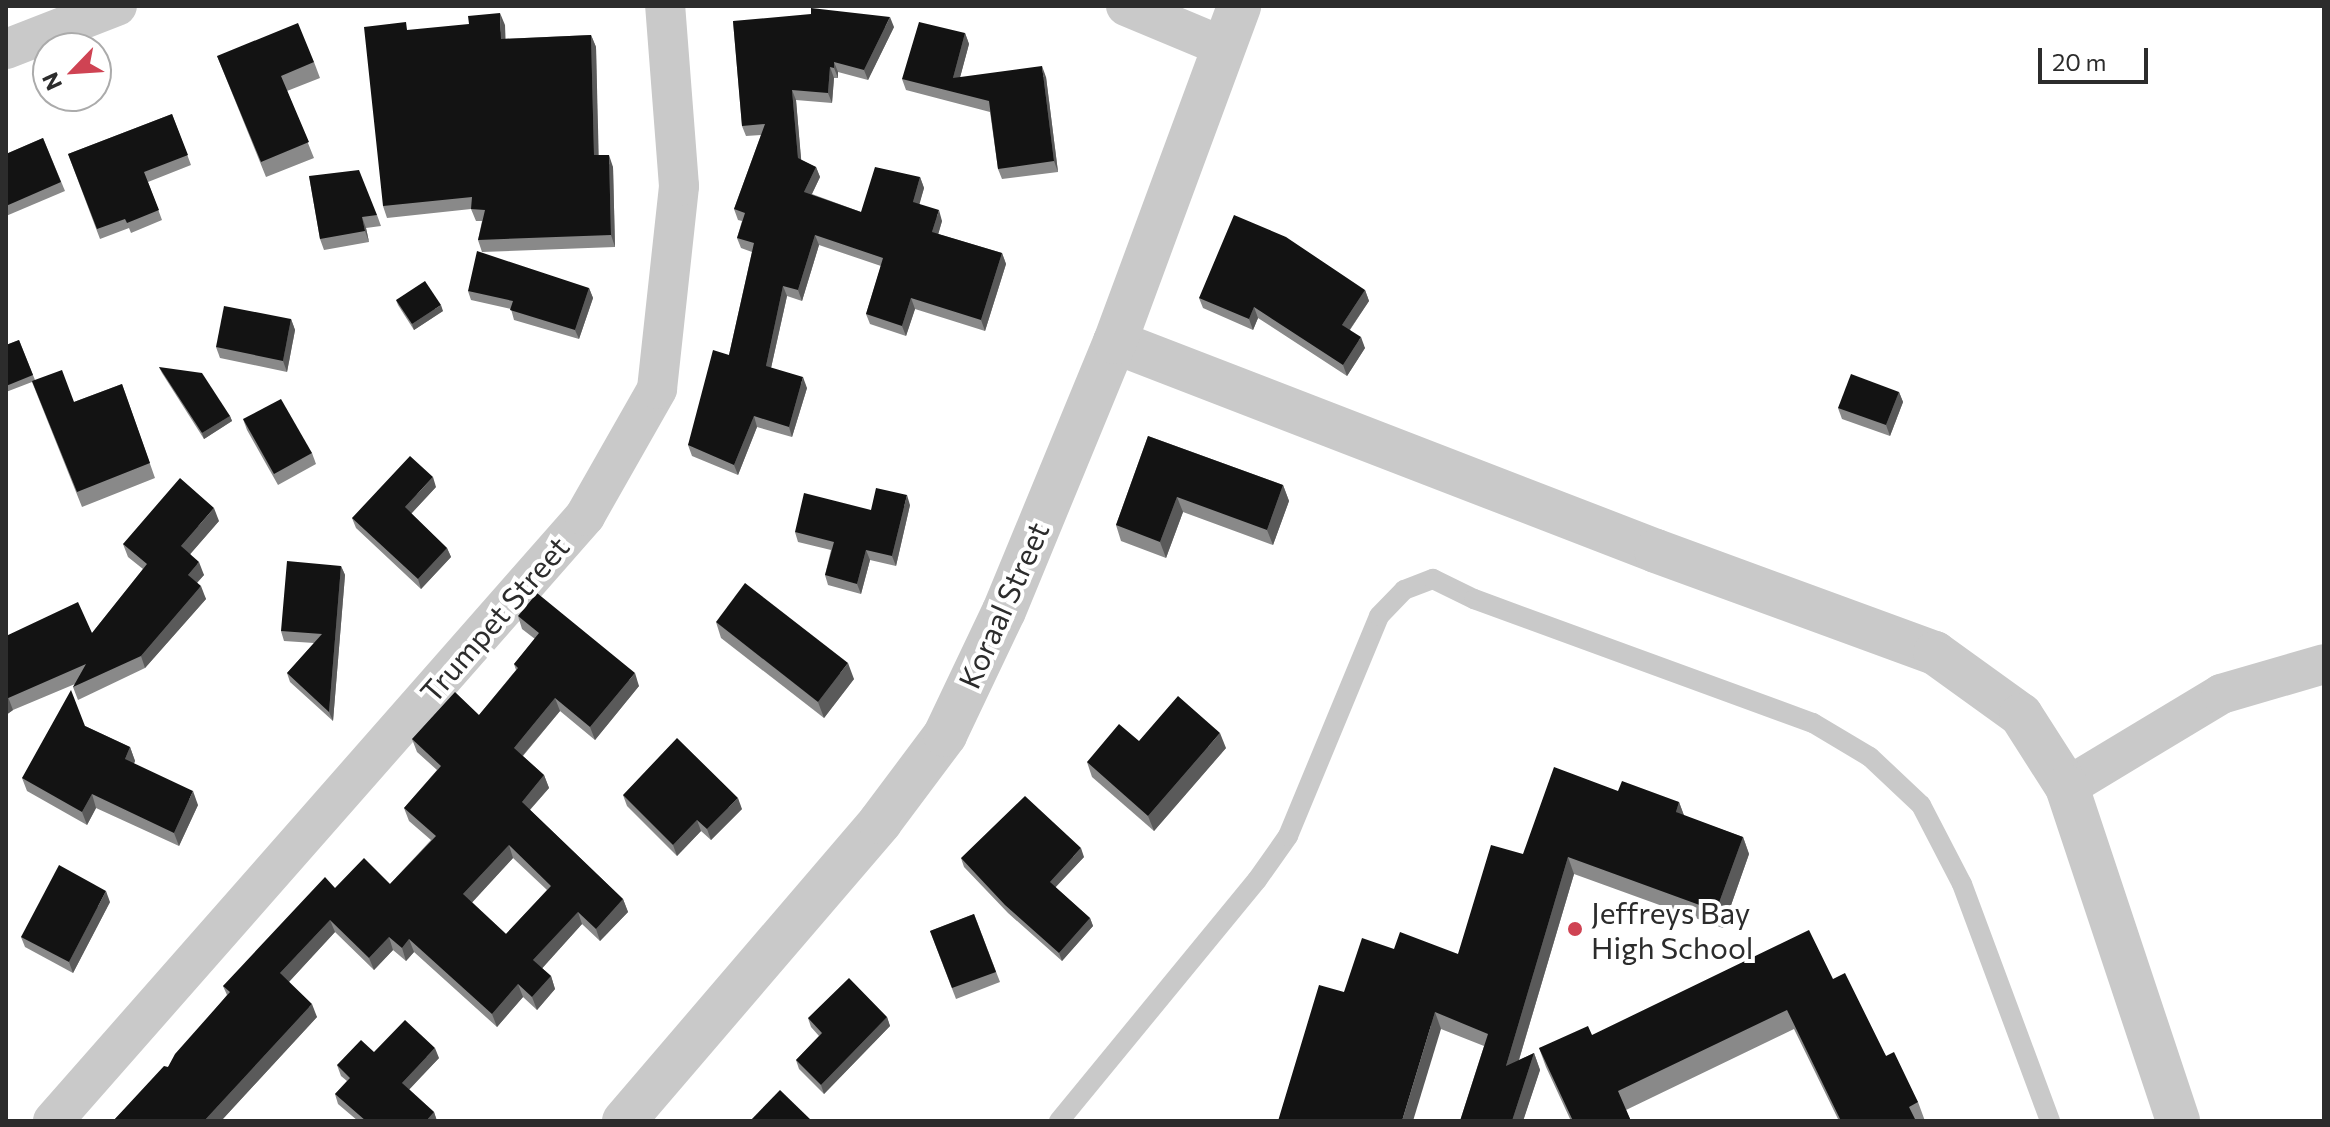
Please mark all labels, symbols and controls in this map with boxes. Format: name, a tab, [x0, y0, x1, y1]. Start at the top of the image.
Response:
north arrow	[32, 32, 112, 112]
scale bar	[2042, 32, 2152, 82]
text: 20 m	[2052, 47, 2106, 76]
text: N	[36, 68, 67, 95]
street label: Koraal Street	[950, 516, 1056, 694]
street label: Trumpet Street	[412, 529, 576, 709]
place label: Jeffreys Bay High School	[1591, 894, 1753, 964]
marker: Jeffreys Bay High School	[1566, 920, 1584, 938]

